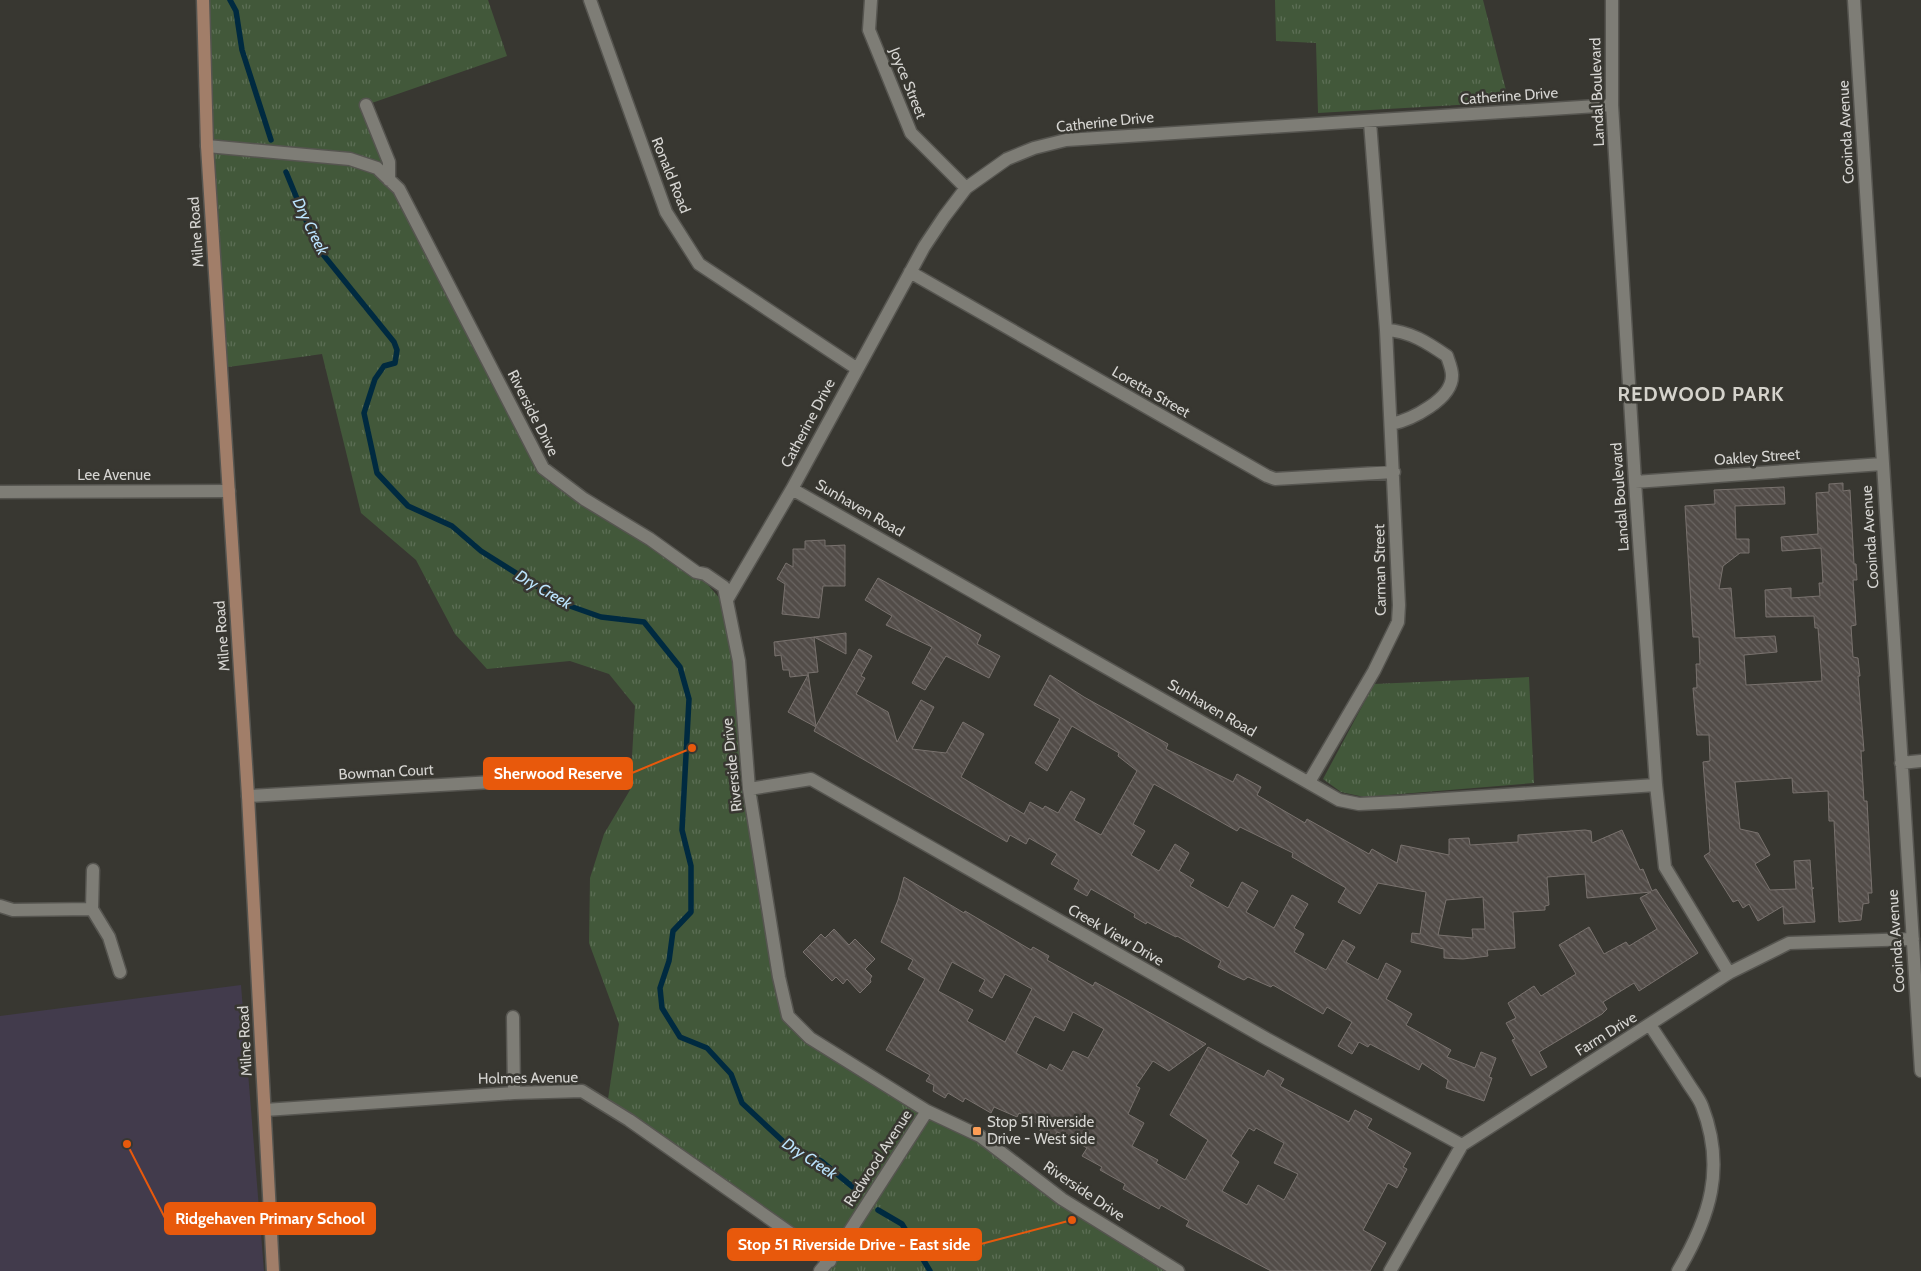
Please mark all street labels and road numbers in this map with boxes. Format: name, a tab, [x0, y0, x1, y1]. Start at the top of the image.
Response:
street label: Landal Boulevard	[1586, 37, 1608, 147]
street label: Joyce Street	[885, 44, 930, 121]
street label: Cooinda Avenue	[1834, 80, 1858, 184]
street label: Catherine Drive	[1459, 84, 1559, 108]
street label: Catherine Drive	[1055, 108, 1155, 136]
street label: Ronald Road	[648, 134, 694, 216]
street label: Milne Road	[185, 196, 207, 268]
street label: Loretta Street	[1109, 362, 1193, 422]
street label: Riverside Drive	[504, 367, 563, 459]
street label: Catherine Drive	[777, 375, 839, 471]
street label: Landal Boulevard	[1607, 442, 1633, 552]
street label: Oakley Street	[1714, 445, 1800, 469]
street label: Lee Avenue	[77, 466, 151, 484]
street label: Sunhaven Road	[813, 475, 907, 541]
street label: Cooinda Avenue	[1857, 484, 1883, 589]
street label: Carman Street	[1370, 524, 1390, 616]
street label: Milne Road	[211, 600, 233, 672]
street label: Sunhaven Road	[1165, 675, 1259, 741]
street label: Riverside Drive	[718, 717, 746, 813]
street label: Bowman Court	[338, 761, 434, 783]
street label: Cooinda Avenue	[1883, 888, 1909, 993]
street label: Creek View Drive	[1065, 900, 1167, 970]
street label: Milne Road	[234, 1005, 256, 1077]
street label: Farm Drive	[1572, 1008, 1640, 1060]
street label: Holmes Avenue	[478, 1068, 579, 1088]
street label: Redwood Avenue	[840, 1106, 916, 1210]
street label: Riverside Drive	[1040, 1157, 1128, 1225]

